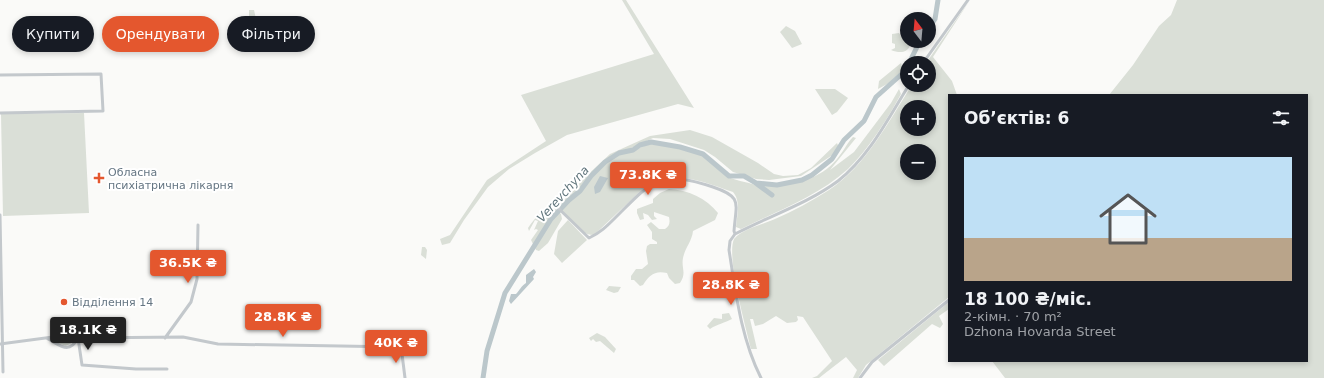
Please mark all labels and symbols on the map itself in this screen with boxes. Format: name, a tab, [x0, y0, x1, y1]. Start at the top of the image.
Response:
north arrow	[900, 12, 936, 48]
pin: 73.8K ₴	[611, 162, 685, 196]
water label: Verevchyna	[534, 163, 592, 225]
place label: Обласна психіатрична лікарня	[108, 166, 233, 192]
marker: Обласна психіатрична лікарня	[93, 172, 105, 184]
pin: 36.5K ₴	[151, 250, 225, 284]
pin: 28.8K ₴	[694, 272, 768, 306]
place label: Відділення 14	[72, 296, 153, 309]
marker: Відділення 14	[59, 297, 69, 307]
pin: 28.8K ₴	[246, 304, 320, 338]
pin: 18.1K ₴	[51, 317, 125, 351]
pin: 40K ₴	[368, 330, 424, 364]

